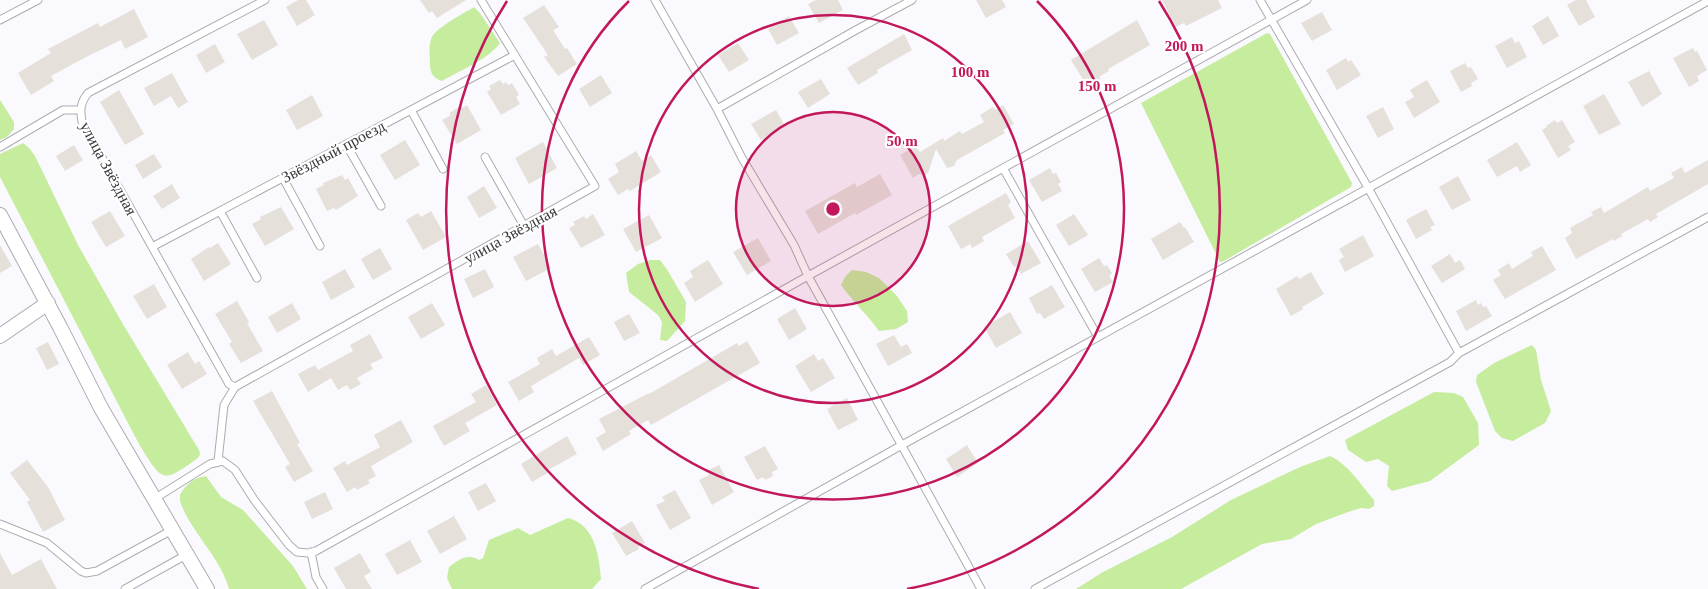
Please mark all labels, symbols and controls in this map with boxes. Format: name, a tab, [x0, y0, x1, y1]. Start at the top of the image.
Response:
text: 200 m	[1165, 38, 1204, 54]
text: 100 m	[951, 64, 990, 80]
text: 150 m	[1078, 78, 1117, 94]
street label: Звёздный проезд	[278, 117, 388, 187]
street label: улица Звёздная	[76, 119, 141, 219]
text: 50 m	[886, 133, 918, 149]
centre of rings	[824, 200, 842, 218]
street label: улица Звёздная	[461, 202, 561, 268]

